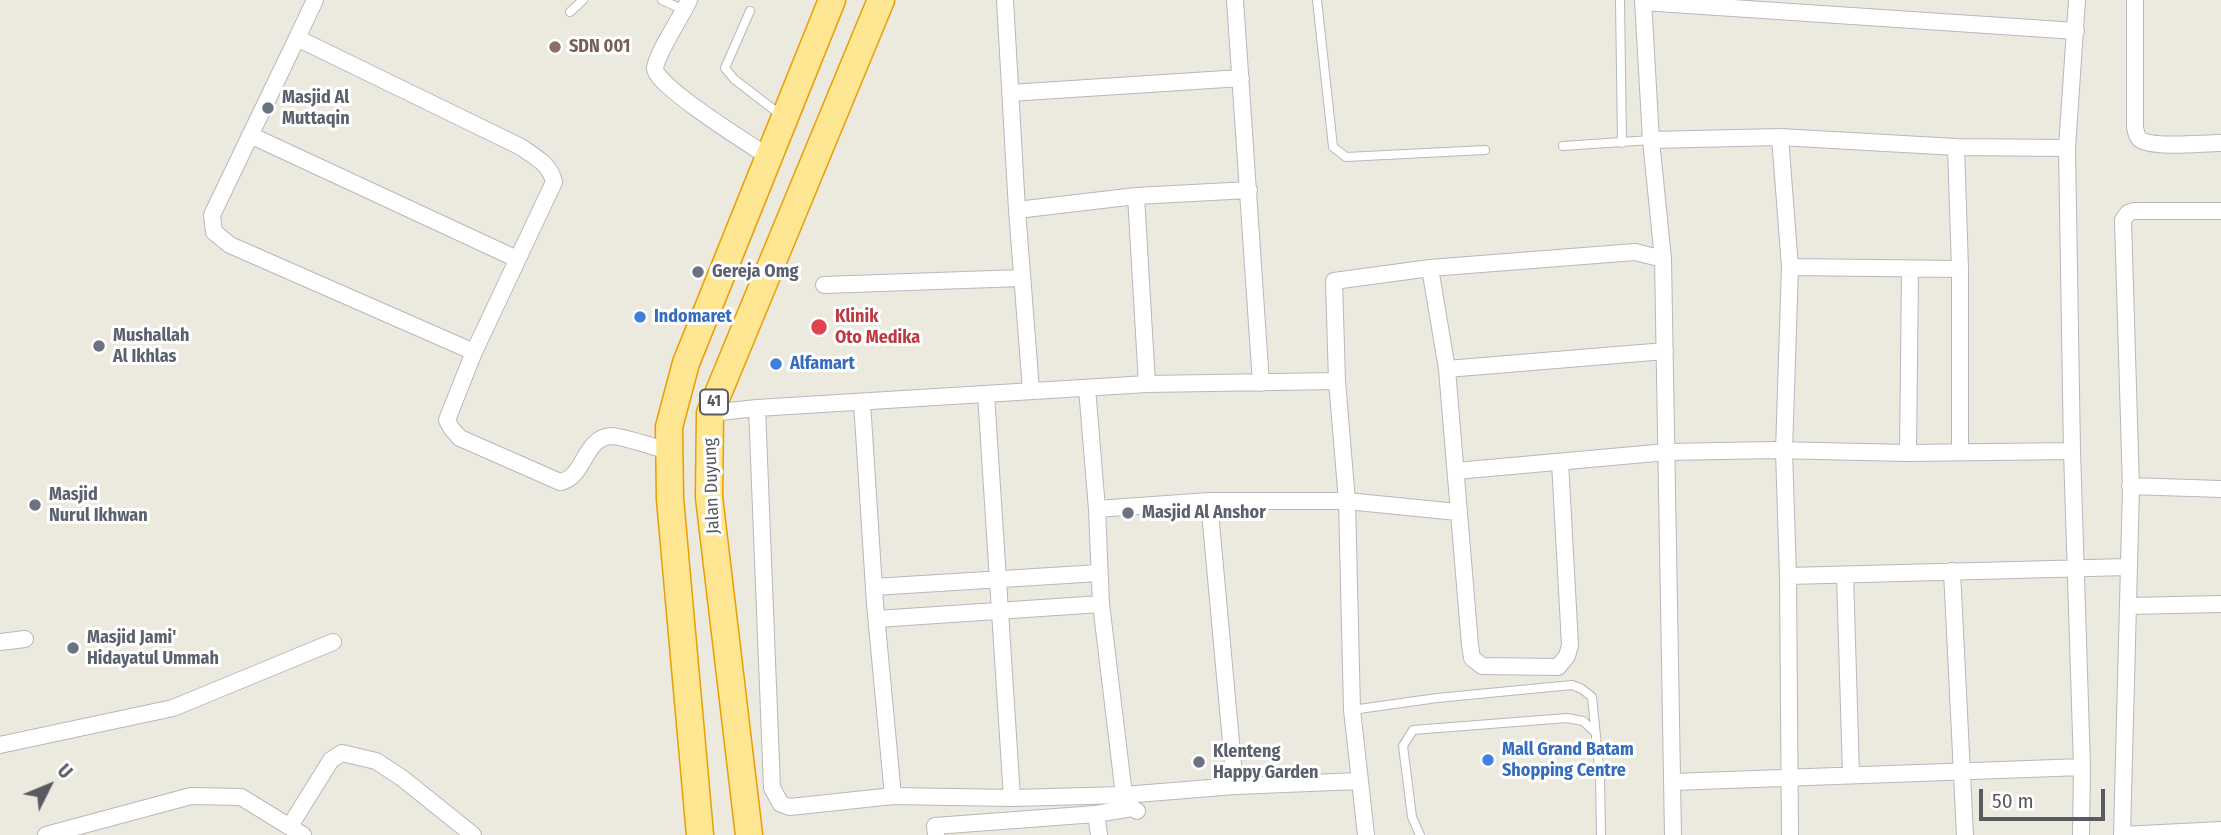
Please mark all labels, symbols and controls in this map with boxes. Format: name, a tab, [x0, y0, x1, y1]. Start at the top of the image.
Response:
place label: SDN 001	[569, 36, 630, 58]
marker: SDN 001	[547, 39, 563, 55]
place label: Masjid Al Muttaqin	[282, 87, 350, 130]
marker: Masjid Al Muttaqin	[260, 100, 276, 116]
place label: Gereja Omg	[712, 261, 798, 283]
marker: Gereja Omg	[690, 264, 706, 280]
place label: Indomaret	[654, 306, 732, 328]
place label: Klinik Oto Medika	[835, 306, 920, 348]
marker: Indomaret	[632, 309, 648, 325]
marker: Klinik Oto Medika	[809, 317, 829, 337]
place label: Mushallah Al Ikhlas	[113, 325, 189, 368]
marker: Mushallah Al Ikhlas	[91, 338, 107, 354]
place label: Alfamart	[790, 353, 855, 375]
marker: Alfamart	[768, 356, 784, 372]
road number: 41	[700, 390, 728, 414]
street label: Jalan Duyung	[700, 438, 724, 534]
place label: Masjid Nurul Ikhwan	[49, 484, 148, 526]
marker: Masjid Nurul Ikhwan	[27, 497, 43, 513]
place label: Masjid Al Anshor	[1142, 502, 1266, 524]
marker: Masjid Al Anshor	[1120, 505, 1136, 521]
place label: Masjid Jami' Hidayatul Ummah	[87, 627, 219, 670]
marker: Masjid Jami' Hidayatul Ummah	[65, 640, 81, 656]
place label: Mall Grand Batam Shopping Centre	[1502, 739, 1634, 782]
place label: Klenteng Happy Garden	[1213, 741, 1319, 784]
north arrow	[14, 751, 84, 821]
marker: Mall Grand Batam Shopping Centre	[1480, 752, 1496, 768]
marker: Klenteng Happy Garden	[1191, 754, 1207, 770]
text: U	[53, 759, 77, 783]
scale bar	[1983, 776, 2109, 820]
text: 50 m	[1992, 788, 2034, 814]

